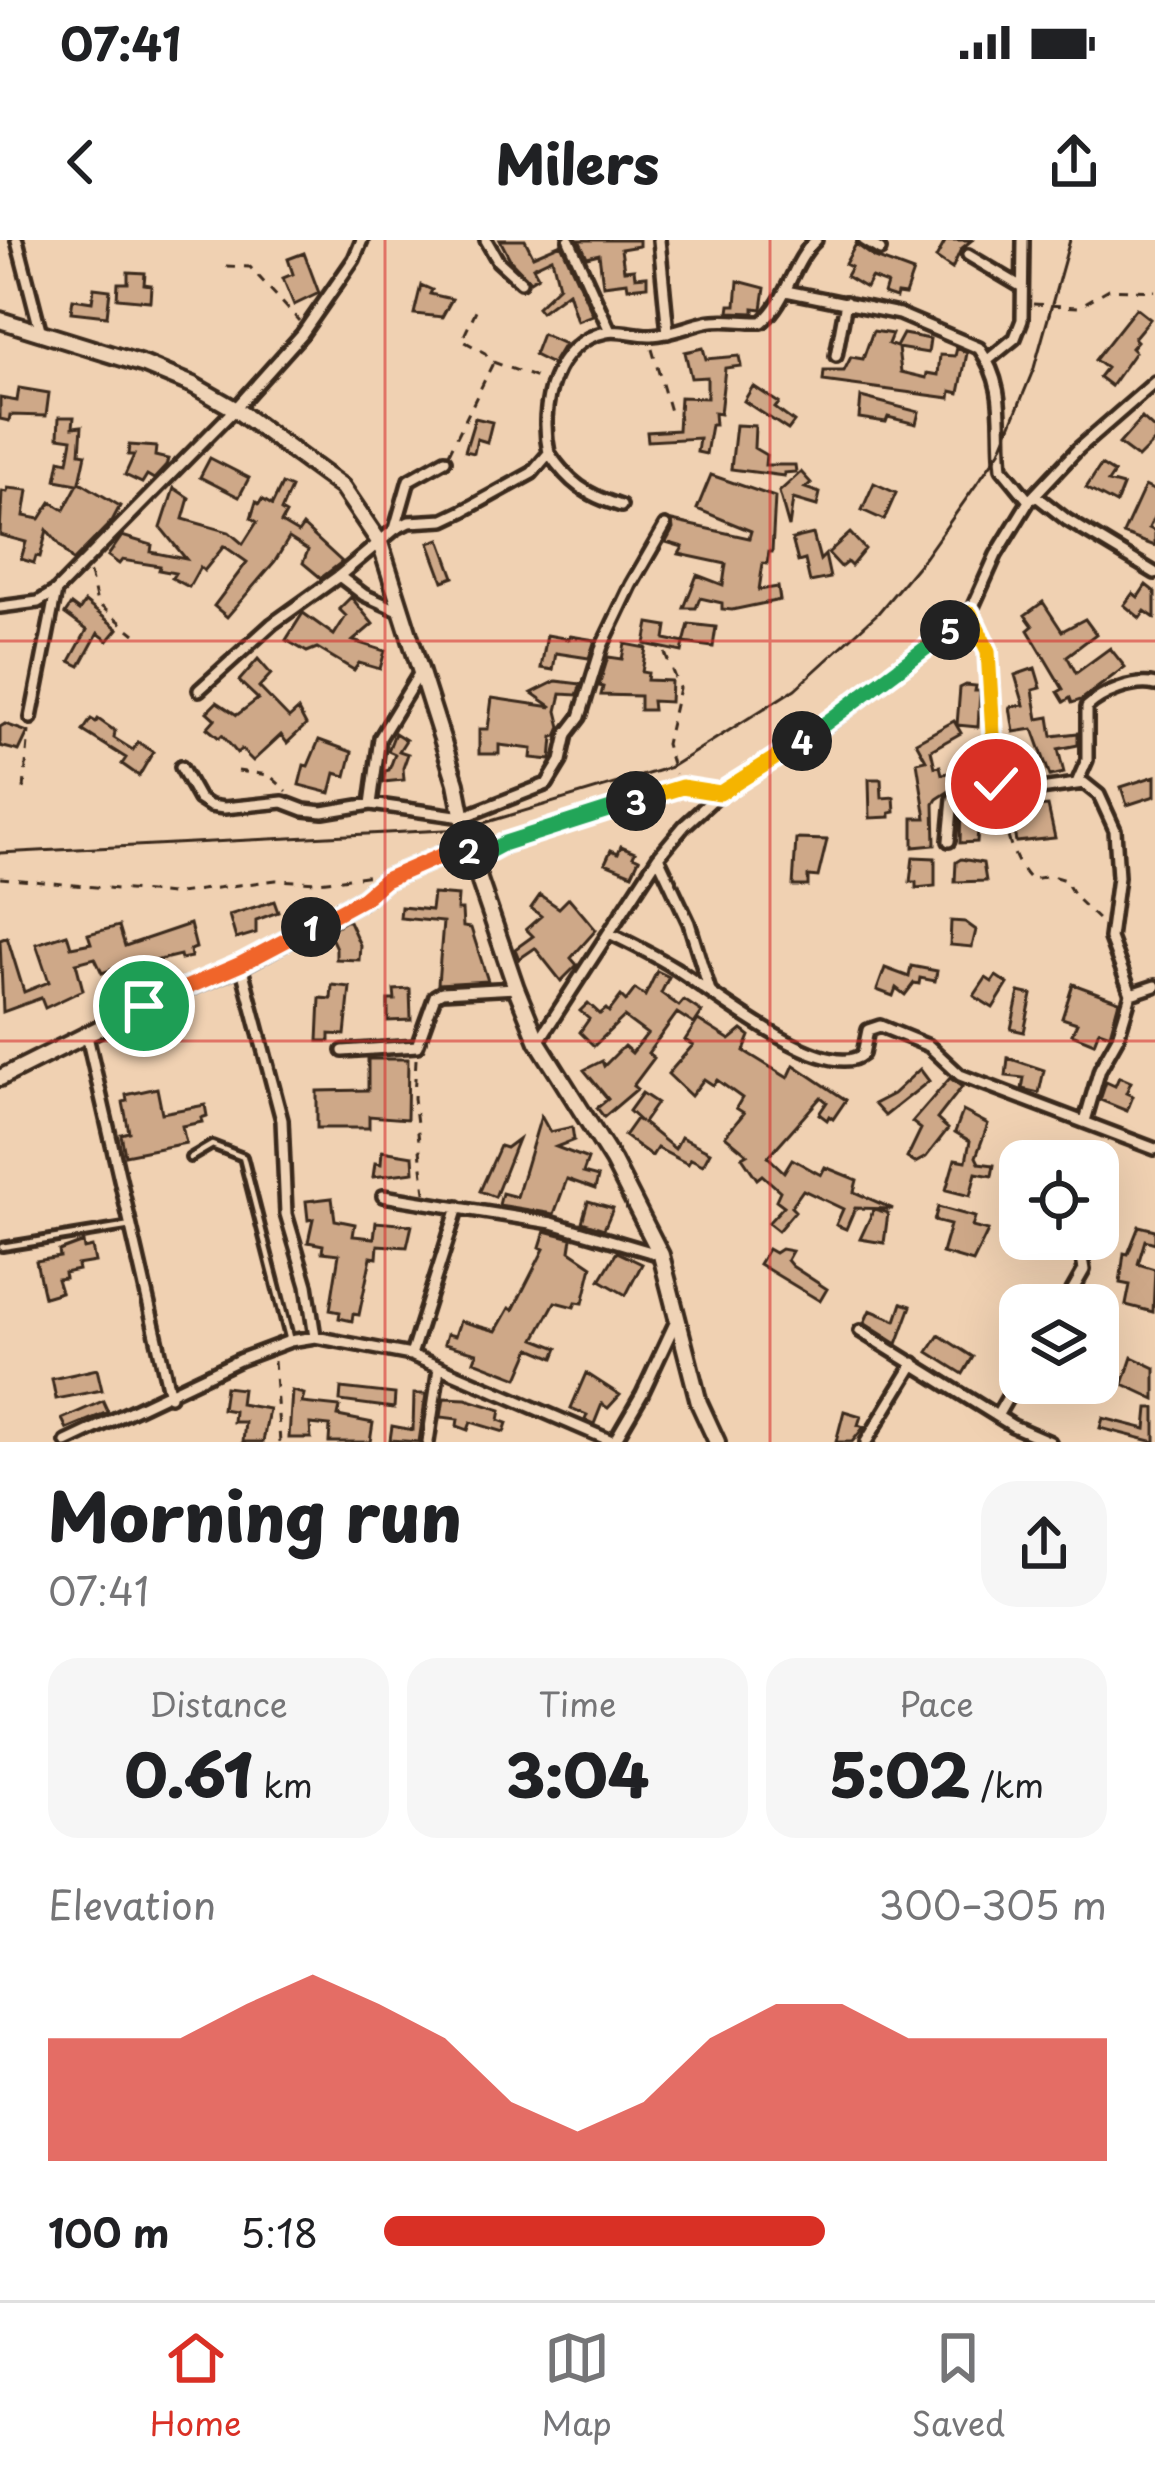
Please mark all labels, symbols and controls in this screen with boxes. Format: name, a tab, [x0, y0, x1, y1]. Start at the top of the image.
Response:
text: 07:41	[60, 8, 181, 76]
text: Milers	[496, 122, 659, 203]
icon: back	[48, 129, 114, 195]
icon: share	[1041, 129, 1107, 195]
pin: 5	[920, 600, 980, 660]
text: 5	[939, 605, 961, 655]
pin: 4	[772, 711, 832, 771]
text: 4	[791, 716, 813, 766]
pin	[945, 733, 1047, 835]
icon: check	[963, 751, 1029, 817]
pin: 3	[606, 771, 666, 831]
text: 3	[625, 776, 647, 826]
pin: 2	[439, 820, 499, 880]
text: 2	[457, 825, 481, 875]
pin: 1	[281, 897, 341, 957]
text: 1	[303, 902, 319, 952]
pin	[93, 955, 195, 1057]
icon: arrive	[111, 973, 177, 1039]
map controls	[999, 1140, 1119, 1404]
button: locate	[999, 1140, 1119, 1260]
button: layers	[999, 1284, 1119, 1404]
text: Morning run	[48, 1465, 462, 1564]
button: share	[981, 1481, 1107, 1607]
text: 07:41	[48, 1560, 149, 1619]
text: Distance	[149, 1678, 288, 1728]
text: Time	[539, 1678, 616, 1728]
text: Pace	[899, 1678, 974, 1728]
text: 0.61	[124, 1728, 252, 1818]
text: 3:04	[506, 1728, 649, 1818]
text: 5:02	[829, 1728, 970, 1818]
text: km	[252, 1759, 313, 1809]
text: /km	[970, 1759, 1044, 1809]
text: Elevation	[48, 1874, 216, 1933]
text: 300–305 m	[879, 1874, 1107, 1933]
text: 100 m	[48, 2202, 170, 2261]
text: 5:18	[240, 2202, 318, 2261]
tab: Home	[150, 2325, 242, 2447]
tab: Map	[541, 2325, 612, 2447]
tab: Saved	[912, 2325, 1005, 2447]

